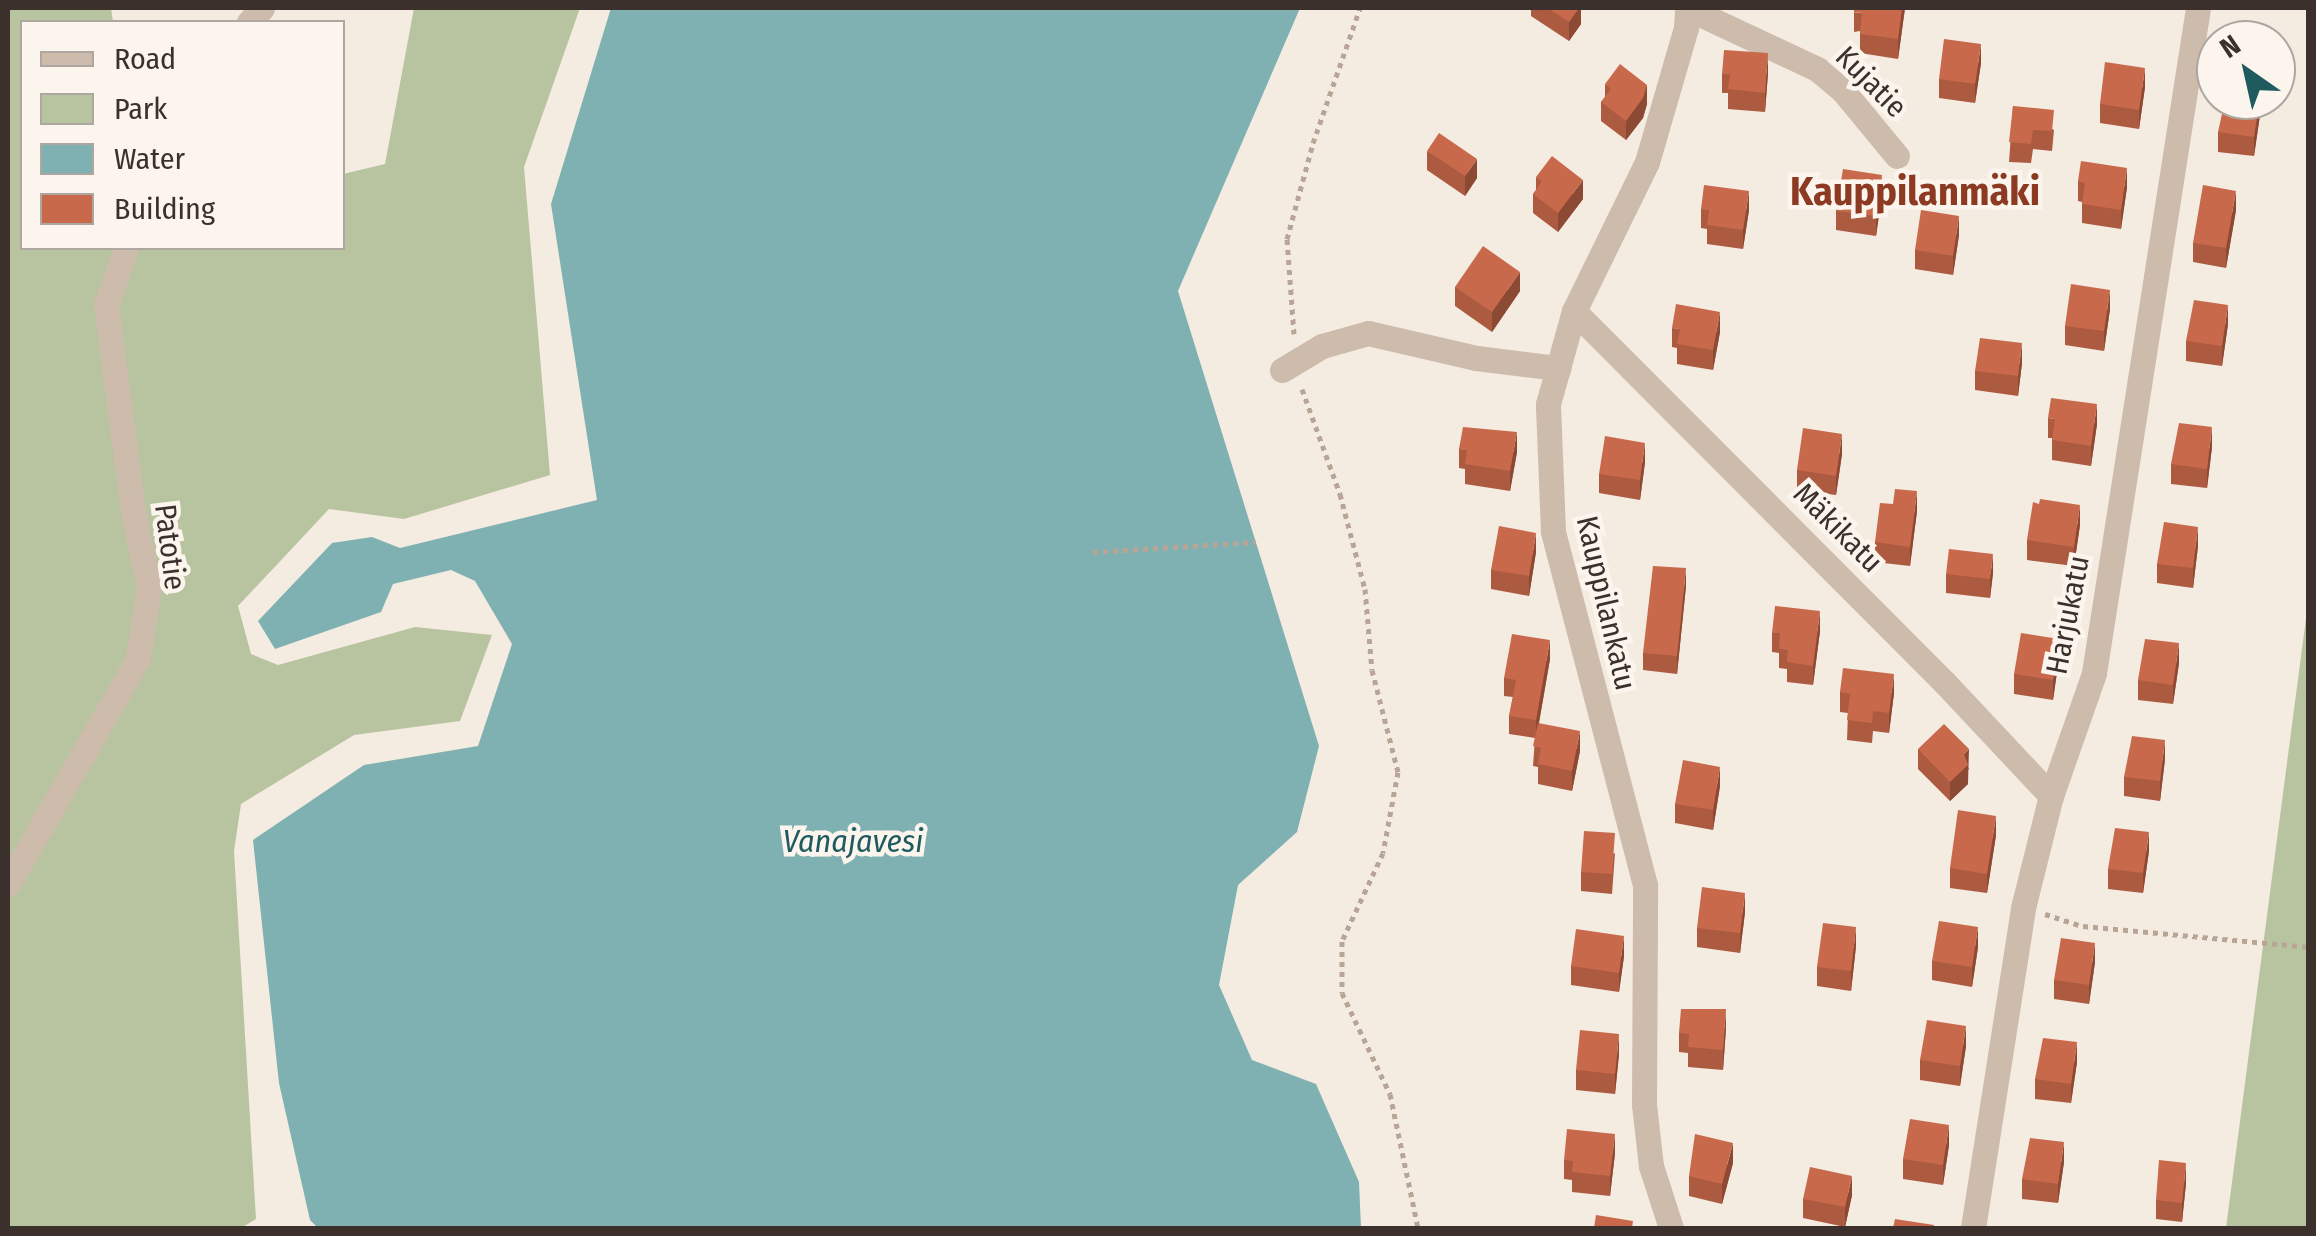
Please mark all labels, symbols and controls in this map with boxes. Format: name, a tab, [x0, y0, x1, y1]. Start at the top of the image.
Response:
legend	[20, 20, 345, 250]
north arrow	[2196, 20, 2296, 120]
text: N	[2214, 28, 2246, 65]
street label: Kujatie	[1828, 39, 1914, 125]
text: Road	[114, 41, 176, 77]
text: Park	[114, 91, 167, 127]
text: Water	[114, 141, 185, 177]
district label: Kauppilanmäki	[1790, 168, 2040, 216]
text: Building	[114, 191, 215, 227]
street label: Mäkikatu	[1786, 476, 1890, 580]
street label: Patotie	[147, 502, 193, 592]
street label: Kauppilankatu	[1568, 512, 1644, 694]
street label: Harjukatu	[2039, 553, 2097, 677]
water label: Vanajavesi	[783, 822, 923, 860]

